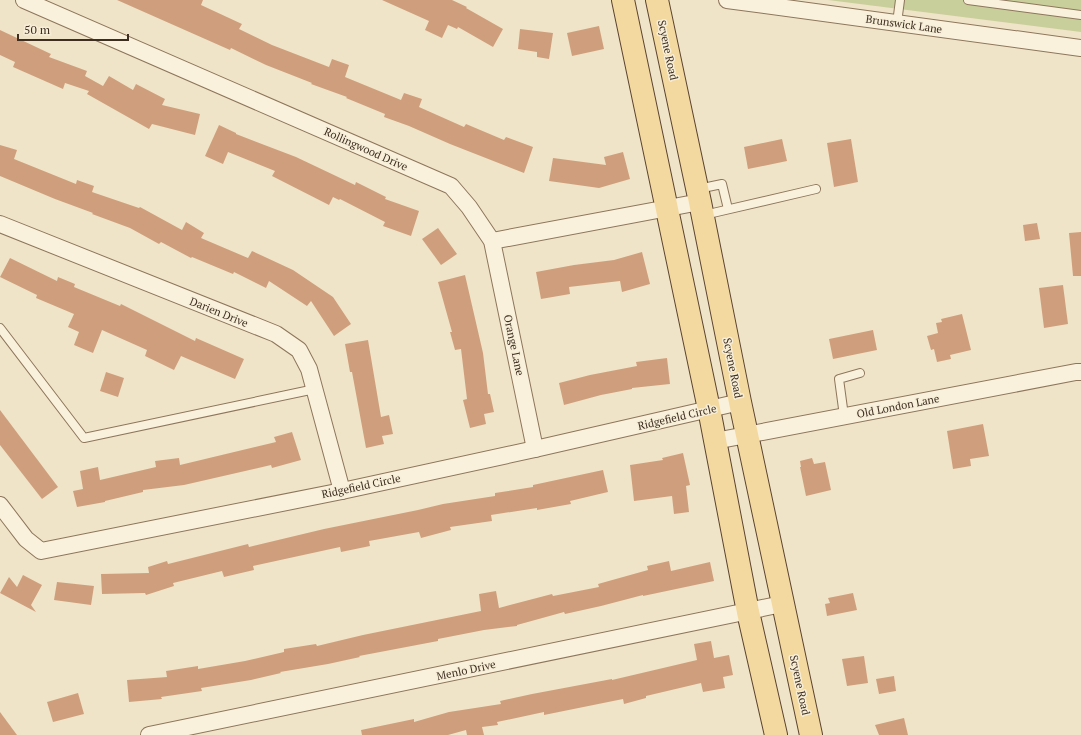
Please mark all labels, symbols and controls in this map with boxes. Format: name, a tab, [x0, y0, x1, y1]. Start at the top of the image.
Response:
street label: Brunswick Lane	[865, 12, 944, 36]
scale bar	[18, 16, 128, 42]
street label: Scyene Road	[655, 19, 681, 81]
text: 50 m	[24, 22, 51, 37]
street label: Rollingwood Drive	[322, 124, 410, 174]
street label: Darien Drive	[188, 294, 251, 330]
street label: Orange Lane	[501, 313, 527, 377]
street label: Scyene Road	[720, 337, 746, 399]
street label: Old London Lane	[855, 391, 941, 421]
street label: Ridgefield Circle	[636, 401, 718, 433]
street label: Ridgefield Circle	[320, 471, 402, 501]
street label: Scyene Road	[787, 654, 813, 716]
street label: Menlo Drive	[435, 657, 497, 683]

